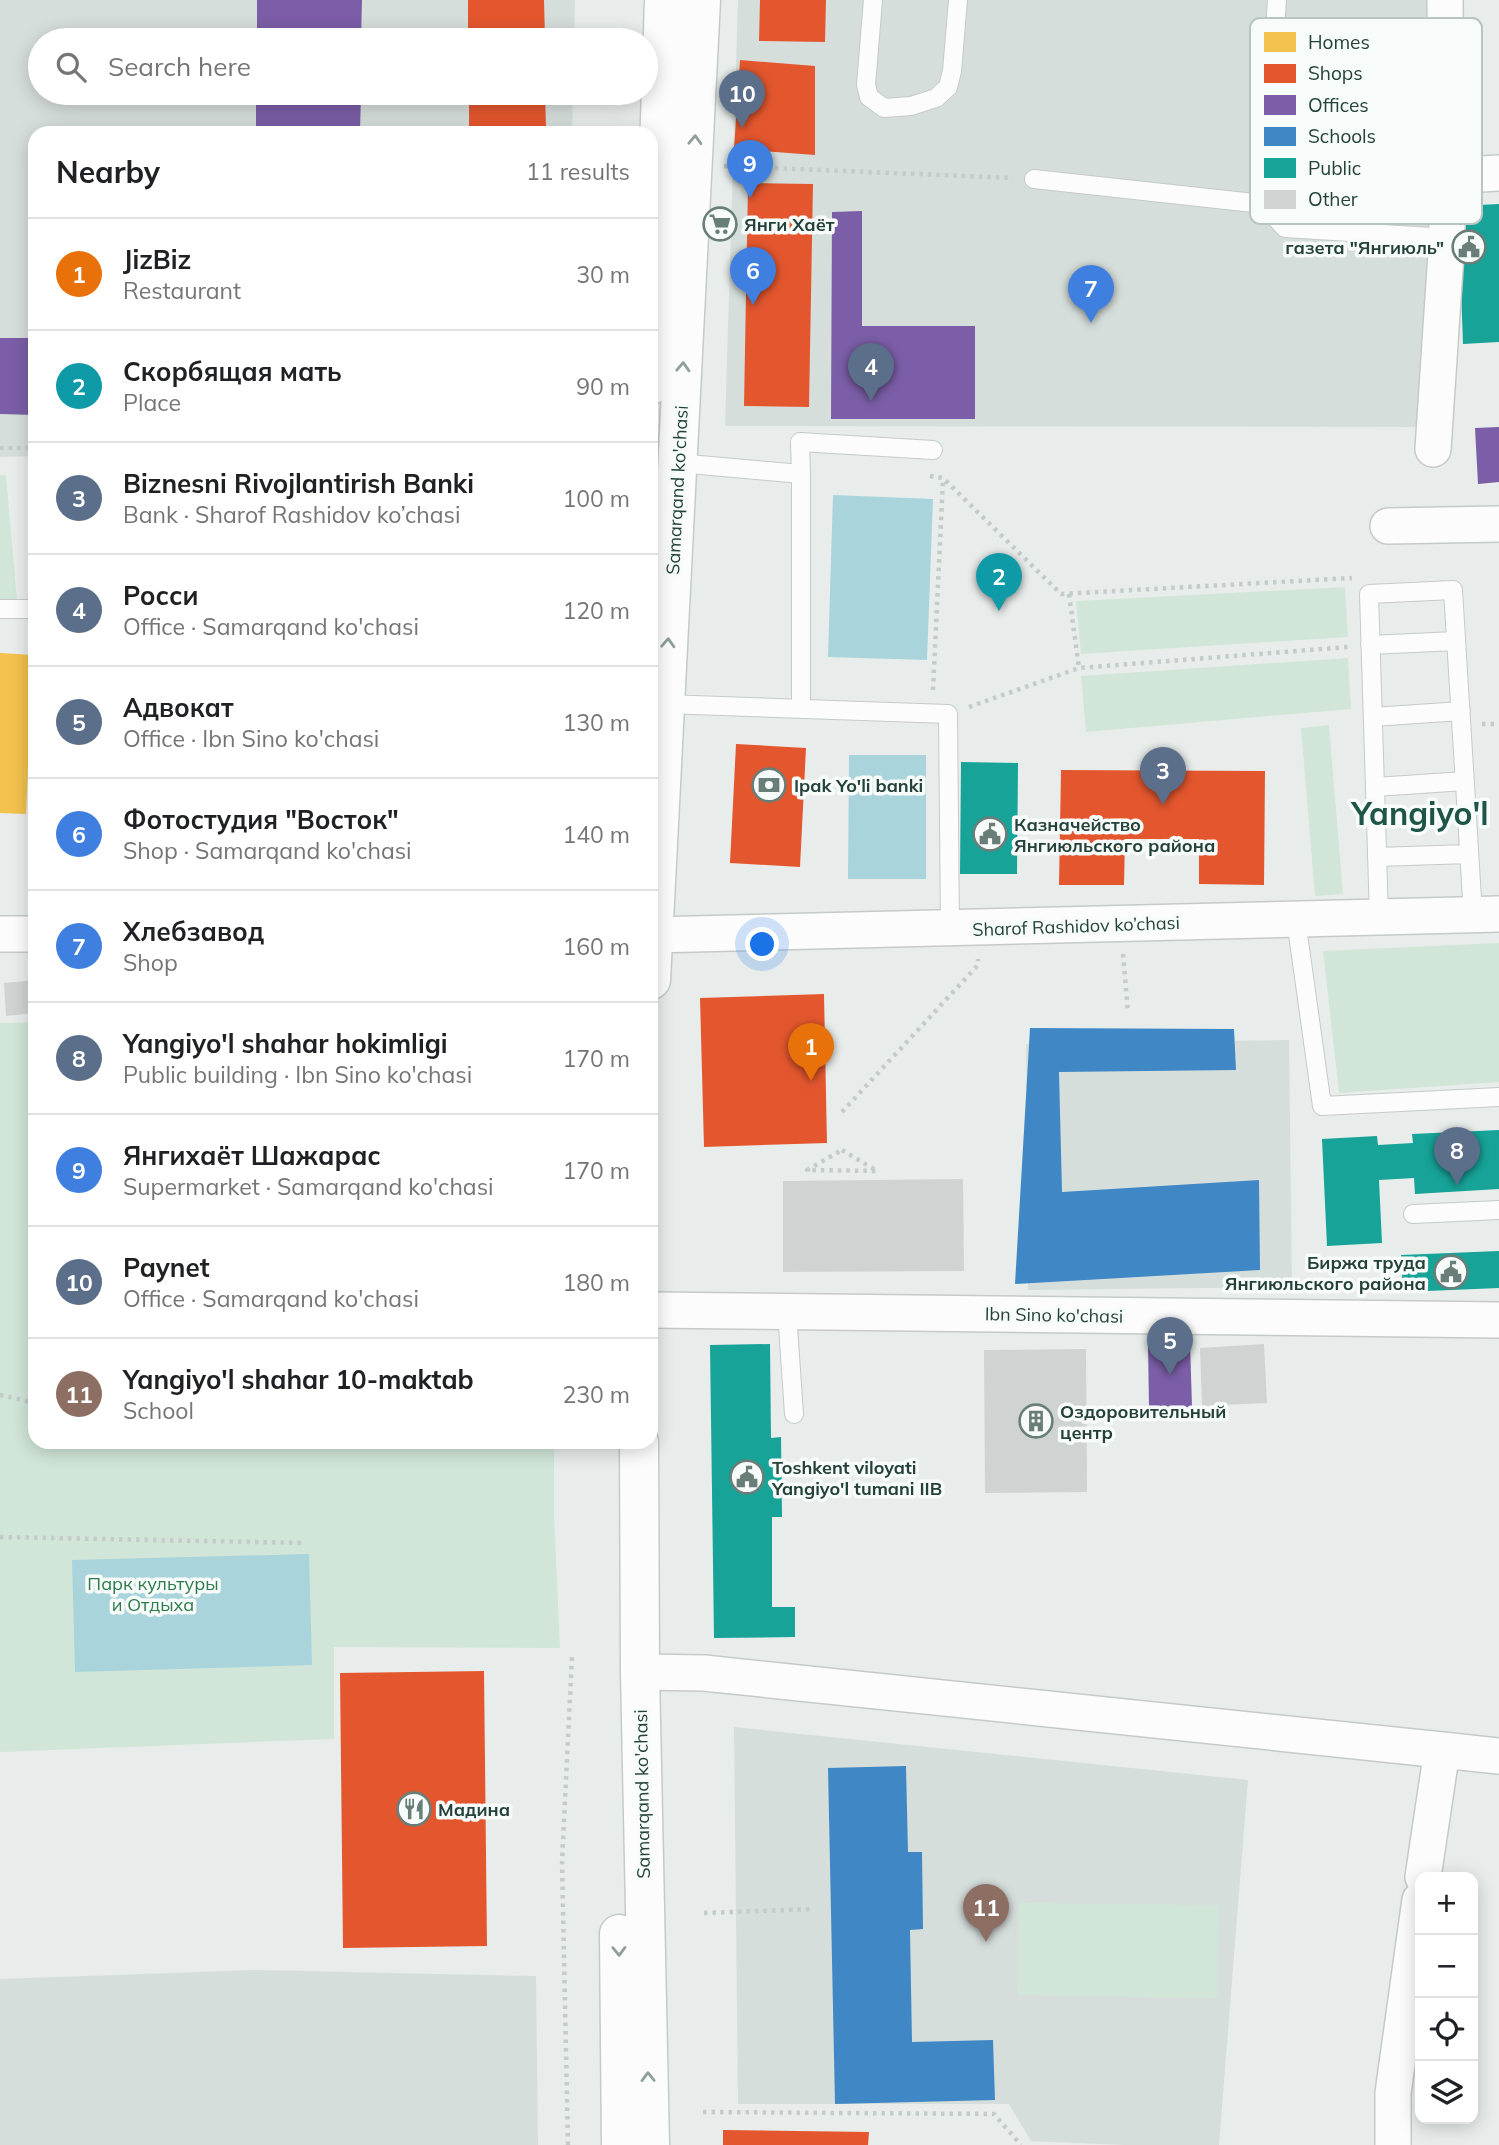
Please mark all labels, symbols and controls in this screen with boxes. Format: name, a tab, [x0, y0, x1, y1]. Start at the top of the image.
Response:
legend	[1250, 18, 1482, 224]
search box	[28, 28, 658, 105]
text: Homes	[1308, 30, 1370, 54]
icon: search	[52, 48, 90, 86]
text: Search here	[108, 50, 251, 83]
text: Shops	[1308, 61, 1363, 85]
pin: 10	[719, 70, 765, 128]
text: Offices	[1308, 93, 1369, 117]
text: Schools	[1308, 124, 1376, 148]
one-way arrow	[688, 134, 703, 145]
pin: 9	[727, 140, 773, 198]
text: Nearby	[56, 153, 160, 191]
text: Public	[1308, 156, 1361, 180]
text: 11 results	[526, 157, 630, 186]
text: Other	[1308, 187, 1358, 211]
supermarket icon: Янги Хаёт	[701, 205, 739, 243]
place label: Янги Хаёт	[744, 213, 835, 236]
public building icon: газета "Янгиюль"	[1450, 228, 1488, 266]
place label: газета "Янгиюль"	[1285, 236, 1444, 259]
text: JizBiz	[123, 243, 191, 276]
pin: 6	[730, 247, 776, 305]
text: 1	[72, 260, 86, 289]
text: 30 m	[576, 260, 630, 289]
pin: 7	[1068, 265, 1114, 323]
text: Restaurant	[123, 276, 241, 305]
pin: 4	[848, 343, 894, 401]
text: Скорбящая мать	[123, 355, 342, 388]
one-way arrow	[676, 361, 691, 372]
text: 2	[72, 372, 86, 401]
text: 90 m	[576, 372, 630, 401]
text: Place	[123, 388, 181, 417]
street label: Samarqand ko'chasi	[661, 405, 693, 575]
text: Biznesni Rivojlantirish Banki	[123, 467, 474, 500]
text: 3	[72, 484, 86, 513]
text: 100 m	[562, 484, 630, 513]
text: Bank · Sharof Rashidov ko’chasi	[123, 500, 460, 529]
pin: 2	[976, 553, 1022, 611]
text: Росси	[123, 579, 199, 612]
text: 4	[72, 596, 86, 625]
text: 120 m	[562, 596, 630, 625]
text: Office · Samarqand ko'chasi	[123, 612, 419, 641]
one-way arrow	[661, 637, 676, 648]
text: Адвокат	[123, 691, 234, 724]
text: 5	[72, 708, 86, 737]
text: 130 m	[562, 708, 630, 737]
text: Office · Ibn Sino ko'chasi	[123, 724, 379, 753]
pin: 3	[1140, 747, 1186, 805]
bank icon: Ipak Yo'li banki	[750, 766, 788, 804]
place label: Ipak Yo'li banki	[794, 774, 923, 797]
district label: Yangiyo'l	[1350, 793, 1489, 833]
text: Фотостудия "Восток"	[123, 803, 399, 836]
place label: Казначейство Янгиюльского района	[1014, 813, 1215, 857]
public building icon: Казначейство Янгиюльского района	[971, 815, 1009, 853]
text: 6	[72, 820, 86, 849]
text: 140 m	[562, 820, 630, 849]
text: Shop · Samarqand ko'chasi	[123, 836, 412, 865]
street label: Sharof Rashidov ko’chasi	[972, 911, 1180, 941]
text: Хлебзавод	[123, 915, 264, 948]
your location	[745, 927, 779, 961]
text: 7	[72, 932, 86, 961]
text: 160 m	[562, 932, 630, 961]
text: Shop	[123, 948, 178, 977]
pin: 1	[788, 1023, 834, 1081]
text: Yangiyo'l shahar hokimligi	[123, 1027, 448, 1060]
text: 8	[72, 1044, 86, 1073]
text: 170 m	[562, 1044, 630, 1073]
text: Public building · Ibn Sino ko'chasi	[123, 1060, 472, 1089]
pin: 8	[1434, 1127, 1480, 1185]
text: Янгихаёт Шажарас	[123, 1139, 381, 1172]
text: 9	[72, 1156, 86, 1185]
text: 170 m	[562, 1156, 630, 1185]
text: Supermarket · Samarqand ko'chasi	[123, 1172, 494, 1201]
text: Paynet	[123, 1251, 210, 1284]
place label: Биржа труда Янгиюльского района	[1225, 1251, 1426, 1295]
public building icon: Биржа труда Янгиюльского района	[1432, 1253, 1470, 1291]
text: 10	[65, 1268, 93, 1297]
text: 180 m	[562, 1268, 630, 1297]
text: Office · Samarqand ko'chasi	[123, 1284, 419, 1313]
street label: Ibn Sino ko'chasi	[985, 1302, 1123, 1328]
pin: 5	[1147, 1317, 1193, 1375]
text: Yangiyo'l shahar 10-maktab	[123, 1363, 474, 1396]
text: 11	[65, 1380, 93, 1409]
text: 230 m	[562, 1380, 630, 1409]
text: School	[123, 1396, 194, 1425]
place label: Оздоровительный центр	[1060, 1400, 1226, 1444]
building icon: Оздоровительный центр	[1017, 1402, 1055, 1440]
place label: Toshkent viloyati Yangiyo'l tumani IIB	[771, 1456, 942, 1500]
public building icon: Toshkent viloyati Yangiyo'l tumani IIB	[728, 1458, 766, 1496]
park label: Парк культуры и Отдыха	[87, 1572, 219, 1616]
street label: Samarqand ko'chasi	[629, 1709, 655, 1879]
restaurant icon: Мадина	[395, 1790, 433, 1828]
place label: Мадина	[438, 1798, 510, 1821]
map controls	[1415, 1872, 1478, 2124]
button: +	[1415, 1872, 1478, 1935]
pin: 11	[963, 1884, 1009, 1942]
button: −	[1415, 1935, 1478, 1998]
one-way arrow	[611, 1946, 627, 1957]
button: locate	[1415, 1998, 1478, 2061]
button: layers	[1415, 2061, 1478, 2124]
one-way arrow	[640, 2071, 656, 2082]

